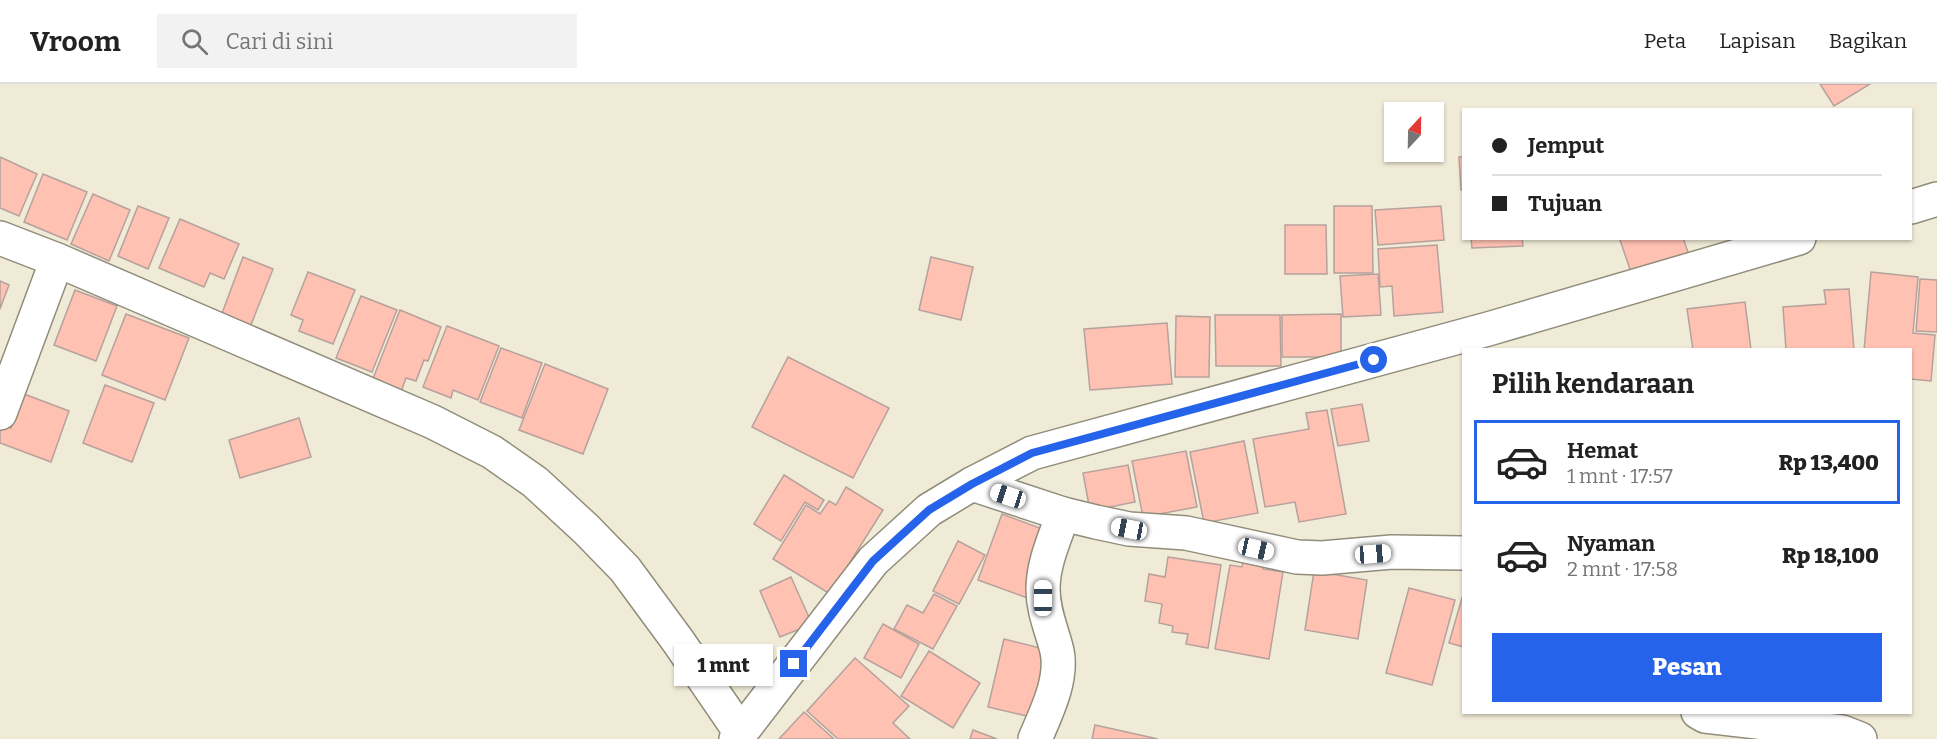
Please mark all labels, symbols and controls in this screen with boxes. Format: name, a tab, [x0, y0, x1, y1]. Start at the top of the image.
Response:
search box	[157, 14, 577, 68]
text: Vroom	[30, 25, 121, 58]
icon: search	[178, 25, 211, 58]
text: Cari di sini	[226, 28, 333, 55]
text: Peta	[1644, 28, 1686, 54]
text: Lapisan	[1719, 28, 1796, 54]
text: Bagikan	[1829, 28, 1907, 54]
north arrow	[1384, 102, 1444, 162]
map controls	[1384, 102, 1444, 162]
text: Jemput	[1528, 132, 1604, 159]
text: Tujuan	[1528, 190, 1602, 217]
route start	[1360, 346, 1387, 373]
text: Pilih kendaraan	[1492, 368, 1694, 400]
icon: car	[1495, 435, 1549, 489]
text: Hemat	[1567, 437, 1638, 464]
text: Rp 13,400	[1779, 449, 1879, 476]
text: 1 mnt · 17:57	[1567, 464, 1673, 488]
car	[988, 482, 1028, 510]
car	[1110, 517, 1148, 541]
icon: car	[1495, 528, 1549, 582]
text: Nyaman	[1567, 530, 1655, 557]
car	[1236, 536, 1276, 562]
text: Rp 18,100	[1782, 542, 1879, 569]
car	[1354, 544, 1392, 564]
text: 2 mnt · 17:58	[1567, 557, 1678, 581]
car	[1034, 580, 1052, 616]
button: Pesan	[1492, 633, 1882, 702]
callout: 1 mnt	[674, 643, 773, 685]
route end	[780, 650, 807, 677]
text: 1 mnt	[697, 653, 750, 677]

